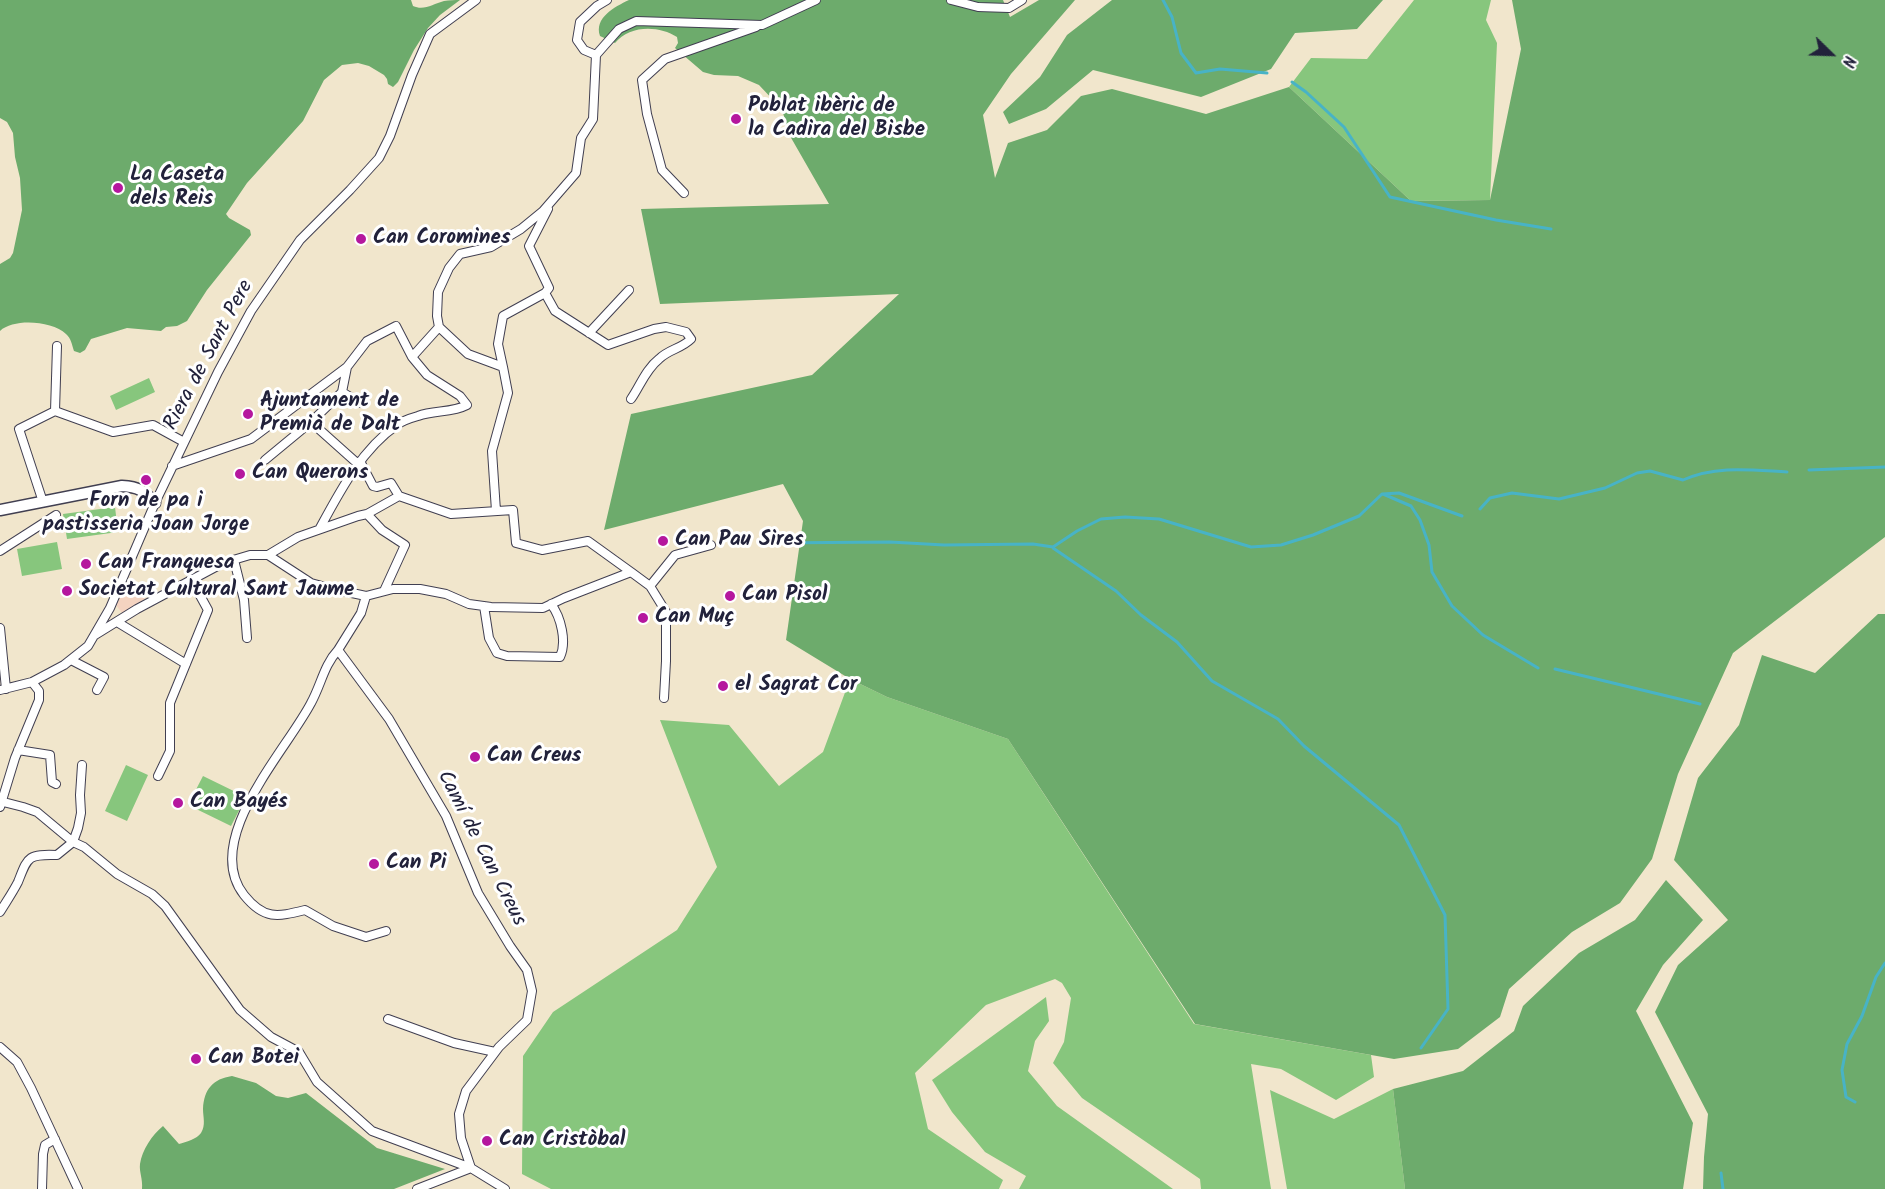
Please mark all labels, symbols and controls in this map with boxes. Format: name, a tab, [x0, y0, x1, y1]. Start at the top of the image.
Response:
north arrow	[1801, 24, 1861, 84]
text: N	[1835, 52, 1862, 71]
place label: Poblat ibèric de la Cadira del Bisbe	[748, 94, 925, 144]
marker: Poblat ibèric de la Cadira del Bisbe	[729, 112, 743, 126]
place label: La Caseta dels Reis	[130, 163, 224, 213]
marker: La Caseta dels Reis	[111, 181, 125, 195]
place label: Can Coromines	[373, 226, 510, 252]
marker: Can Coromines	[354, 232, 368, 246]
street label: Riera de Sant Pere	[160, 277, 260, 435]
place label: Ajuntament de Premià de Dalt	[260, 389, 400, 439]
marker: Ajuntament de Premià de Dalt	[241, 407, 255, 421]
place label: Can Querons	[252, 461, 368, 487]
marker: Can Querons	[233, 467, 247, 481]
marker: Forn de pa i pastisseria Joan Jorge	[139, 473, 153, 487]
place label: Forn de pa i pastisseria Joan Jorge	[43, 489, 249, 539]
place label: Can Pau Sires	[675, 528, 804, 554]
marker: Can Pau Sires	[656, 534, 670, 548]
place label: Can Franquesa	[98, 551, 235, 577]
marker: Can Franquesa	[79, 557, 93, 571]
place label: Societat Cultural Sant Jaume	[79, 578, 354, 604]
place label: Can Pisol	[742, 583, 827, 609]
marker: Societat Cultural Sant Jaume	[60, 584, 74, 598]
marker: Can Pisol	[723, 589, 737, 603]
place label: Can Muç	[655, 605, 735, 631]
marker: Can Muç	[636, 611, 650, 625]
place label: el Sagrat Cor	[735, 673, 857, 699]
marker: el Sagrat Cor	[716, 679, 730, 693]
place label: Can Creus	[487, 744, 581, 770]
marker: Can Creus	[468, 750, 482, 764]
street label: Camí de Can Creus	[430, 767, 530, 931]
place label: Can Bayés	[190, 790, 287, 816]
marker: Can Bayés	[171, 796, 185, 810]
place label: Can Pi	[386, 851, 446, 877]
marker: Can Pi	[367, 857, 381, 871]
place label: Can Botei	[208, 1046, 299, 1072]
marker: Can Botei	[189, 1052, 203, 1066]
place label: Can Cristòbal	[499, 1128, 625, 1154]
marker: Can Cristòbal	[480, 1134, 494, 1148]

